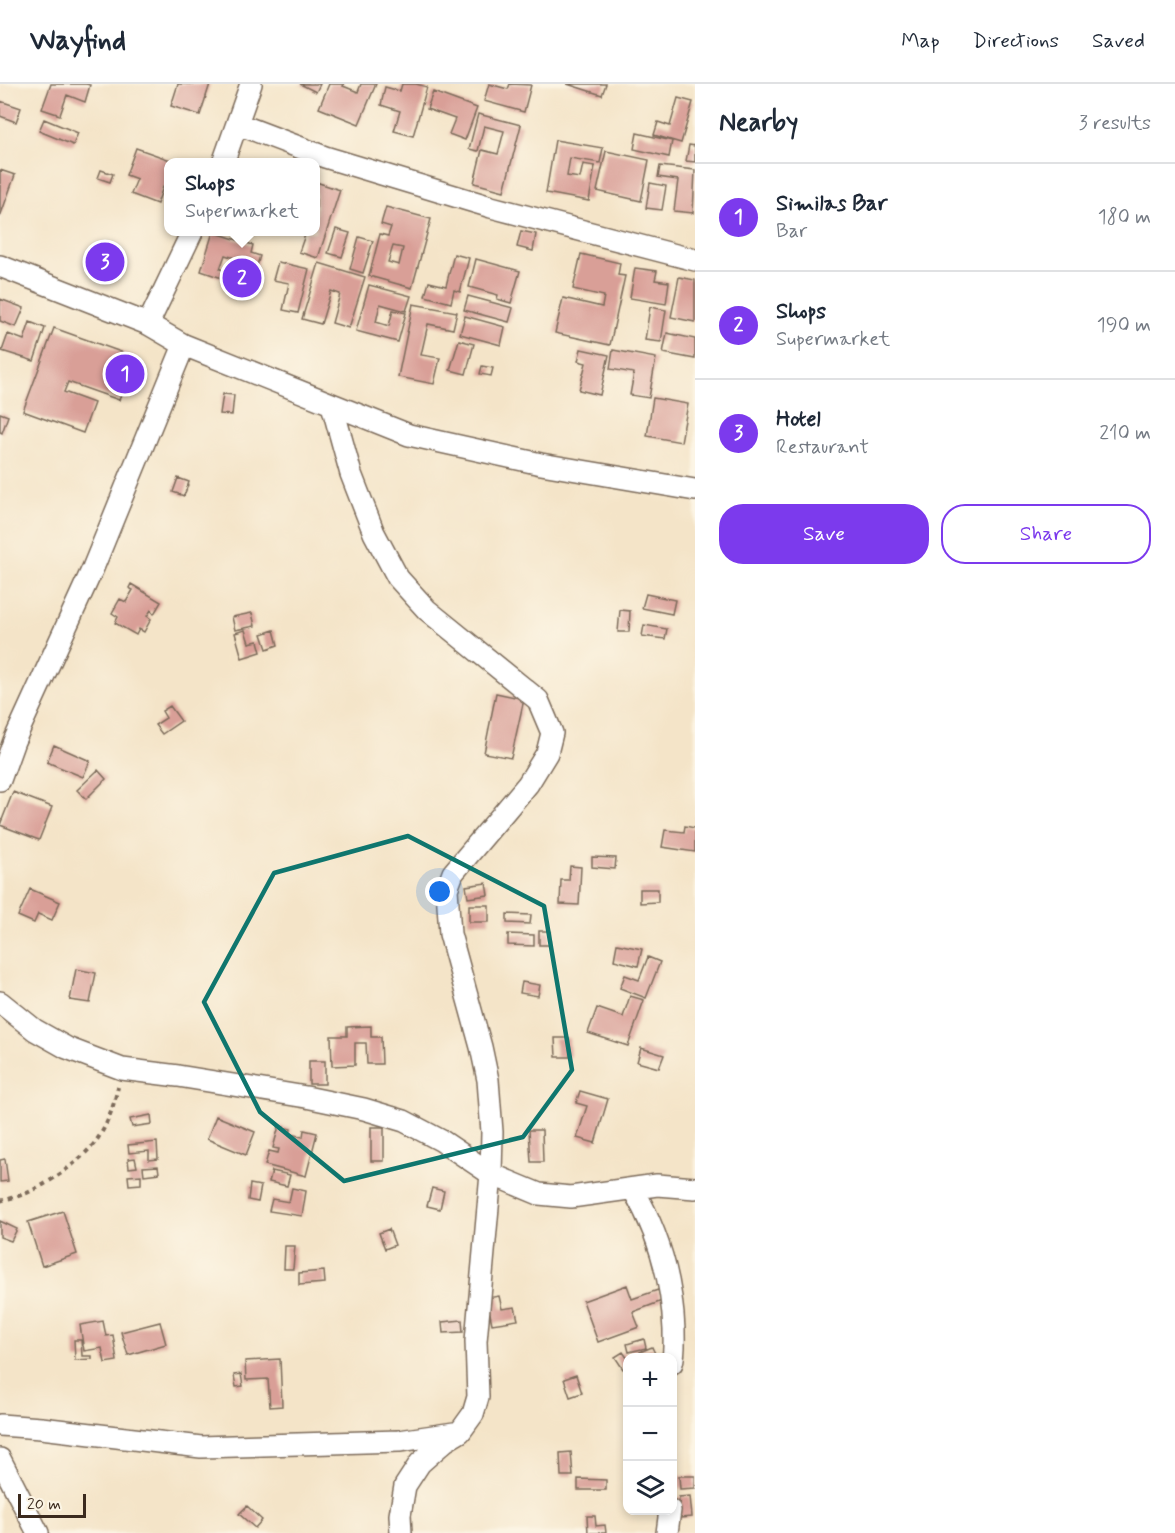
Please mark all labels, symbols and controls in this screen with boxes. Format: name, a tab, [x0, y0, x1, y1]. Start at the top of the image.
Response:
text: Wayfind	[30, 23, 126, 60]
text: Map	[901, 27, 940, 55]
text: Directions	[973, 27, 1059, 55]
text: Saved	[1092, 27, 1145, 55]
text: Nearby	[719, 106, 798, 140]
text: 3 results	[1079, 110, 1151, 137]
popup	[164, 158, 320, 236]
text: Shops	[185, 170, 235, 198]
text: Similas Bar	[776, 190, 888, 218]
text: Supermarket	[185, 198, 299, 225]
text: 1	[734, 204, 743, 231]
text: 180 m	[1098, 204, 1151, 231]
text: Bar	[776, 218, 807, 245]
pin: 3	[86, 240, 124, 285]
pin: 2	[222, 256, 262, 300]
text: Shops	[776, 298, 826, 326]
text: 2	[734, 312, 743, 339]
text: 190 m	[1097, 312, 1151, 339]
text: Supermarket	[776, 326, 890, 353]
pin: 1	[106, 352, 144, 396]
text: Hotel	[776, 406, 821, 434]
text: 3	[734, 420, 743, 447]
text: 210 m	[1099, 420, 1151, 447]
text: Restaurant	[776, 434, 869, 461]
button: Save	[719, 504, 929, 564]
button: Share	[941, 504, 1151, 564]
your location	[425, 877, 454, 906]
map controls	[623, 1353, 677, 1515]
button: +	[623, 1353, 677, 1407]
button: −	[623, 1407, 677, 1461]
button: layers	[623, 1461, 677, 1515]
scale bar	[18, 1491, 86, 1518]
text: 20 m	[27, 1494, 61, 1515]

